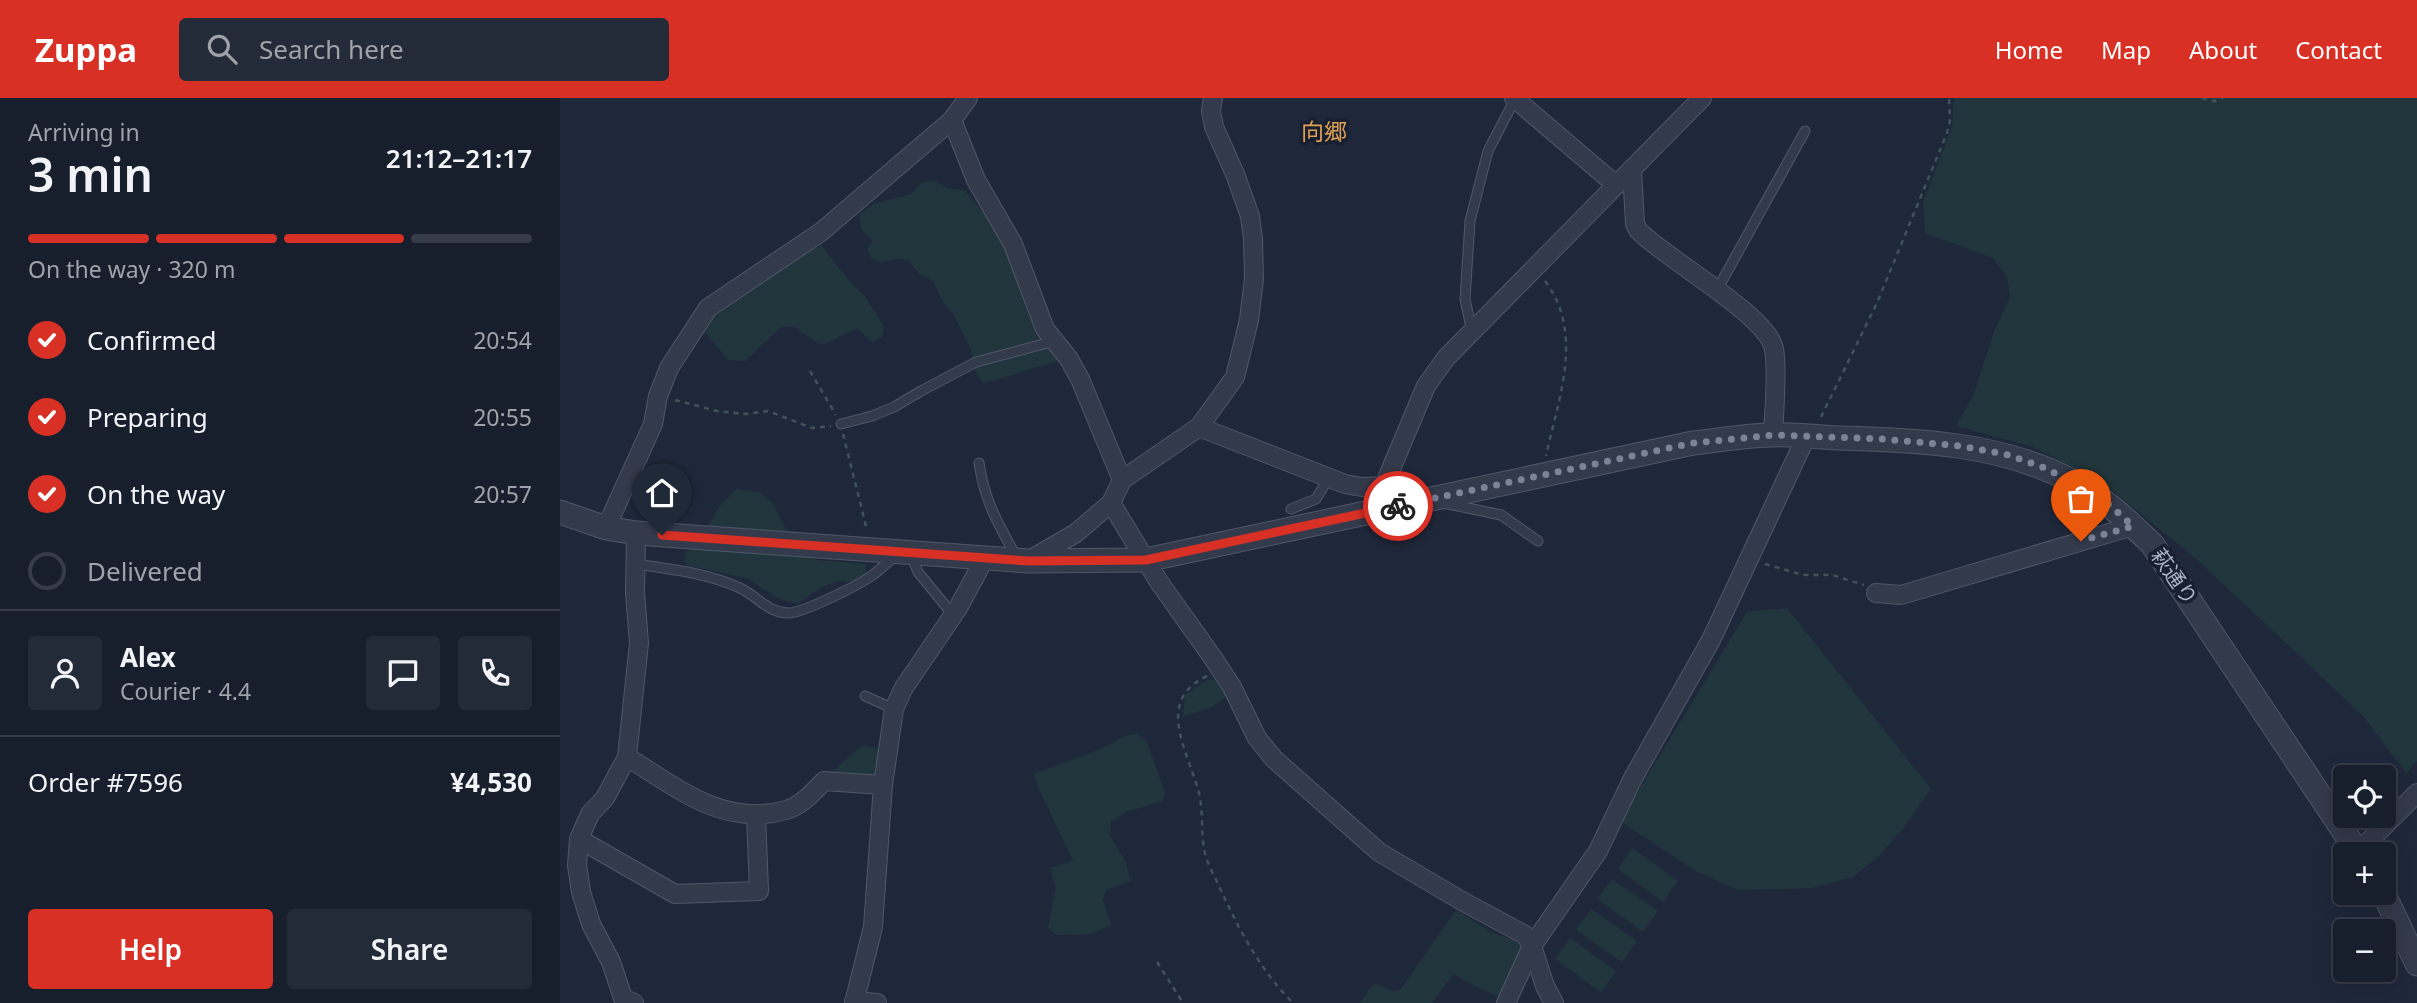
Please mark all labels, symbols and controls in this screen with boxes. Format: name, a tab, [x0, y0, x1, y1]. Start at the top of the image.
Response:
search box	[179, 18, 669, 81]
text: Zuppa	[35, 27, 137, 72]
icon: search	[203, 30, 241, 68]
text: Search here	[259, 31, 404, 67]
text: Home	[1995, 33, 2063, 66]
text: Map	[2101, 33, 2151, 66]
text: About	[2189, 33, 2257, 66]
text: Contact	[2295, 33, 2382, 66]
district label: 向郷	[1301, 115, 1347, 147]
text: Arriving in	[28, 116, 140, 148]
text: 21:12–21:17	[386, 140, 532, 176]
text: 3 min	[28, 143, 153, 205]
text: On the way · 320 m	[28, 253, 235, 285]
icon: check	[28, 321, 66, 359]
text: Confirmed	[87, 322, 217, 358]
text: 20:54	[473, 324, 532, 356]
icon: check	[28, 398, 66, 436]
text: Preparing	[87, 399, 208, 435]
text: 20:55	[473, 401, 532, 433]
pin	[632, 463, 692, 535]
pin	[2051, 469, 2111, 541]
courier	[1363, 471, 1433, 541]
icon: home	[643, 474, 681, 512]
icon: check	[28, 475, 66, 513]
text: On the way	[87, 476, 225, 512]
text: 20:57	[473, 478, 532, 510]
icon: bag	[2062, 480, 2100, 518]
icon: bike	[1379, 487, 1417, 525]
street label: 萩通り	[2145, 543, 2204, 610]
text: Delivered	[87, 553, 203, 589]
button: person	[28, 636, 102, 710]
button: chat	[366, 636, 440, 710]
button: phone	[458, 636, 532, 710]
text: Alex	[120, 639, 176, 675]
text: Courier · 4.4	[120, 675, 251, 707]
text: Order #7596	[28, 764, 183, 800]
text: ¥4,530	[450, 764, 532, 800]
map controls	[2333, 765, 2396, 982]
button: locate	[2333, 765, 2396, 828]
button: +	[2333, 842, 2396, 905]
button: Help	[28, 909, 273, 989]
button: Share	[287, 909, 532, 989]
button: −	[2333, 919, 2396, 982]

